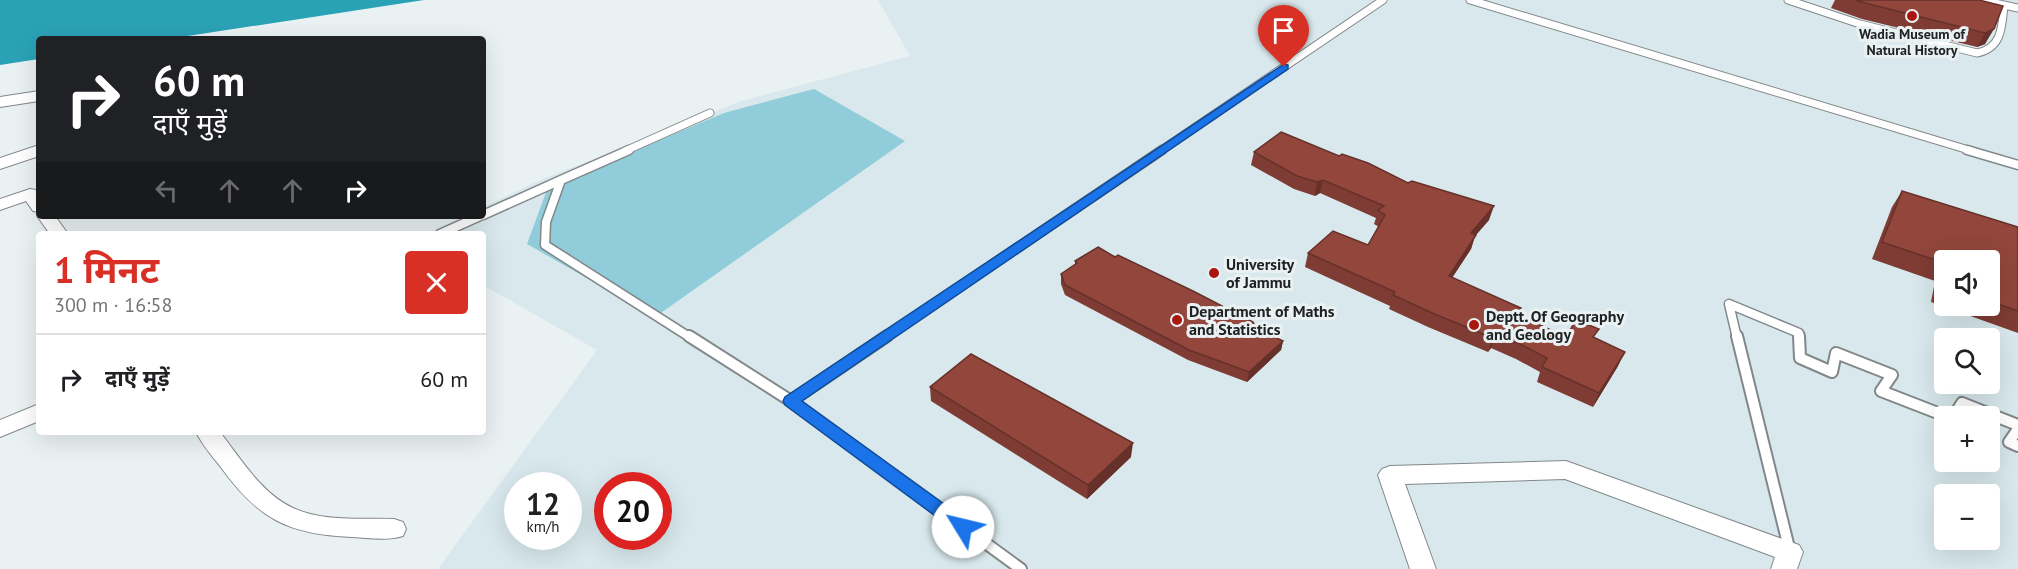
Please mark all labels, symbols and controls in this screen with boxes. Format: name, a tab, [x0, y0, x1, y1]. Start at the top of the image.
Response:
pin	[1258, 5, 1309, 67]
marker: Wadia Museum of Natural History	[1905, 9, 1919, 23]
icon: arrive	[1267, 14, 1300, 47]
place label: Wadia Museum of Natural History	[1859, 25, 1967, 59]
text: 60 m	[153, 53, 245, 108]
icon: right	[54, 60, 132, 138]
text: दाएँ मुड़ें	[153, 106, 227, 140]
icon: left	[150, 174, 183, 207]
icon: ahead	[213, 174, 246, 207]
icon: ahead	[276, 174, 309, 207]
icon: right	[339, 174, 372, 207]
text: 1 मिनट	[54, 246, 159, 293]
map controls	[1934, 250, 2000, 550]
button: sound	[1934, 250, 2000, 316]
button: close	[405, 251, 468, 314]
place label: University of Jammu	[1226, 254, 1295, 292]
marker: University of Jammu	[1207, 266, 1221, 280]
text: 300 m · 16:58	[54, 292, 172, 318]
place label: Department of Maths and Statistics	[1189, 301, 1335, 339]
place label: Deptt. Of Geography and Geology	[1486, 306, 1624, 344]
marker: Department of Maths and Statistics	[1170, 313, 1184, 327]
marker: Deptt. Of Geography and Geology	[1467, 318, 1481, 332]
button: search	[1934, 328, 2000, 394]
icon: right	[54, 363, 87, 396]
text: दाएँ मुड़ें	[105, 364, 170, 392]
text: 60 m	[420, 365, 468, 393]
button: +	[1934, 406, 2000, 472]
speed limit sign: 20	[594, 472, 672, 550]
text: 12	[526, 484, 560, 523]
button: −	[1934, 484, 2000, 550]
position arrow	[931, 495, 995, 559]
text: km/h	[527, 517, 559, 536]

